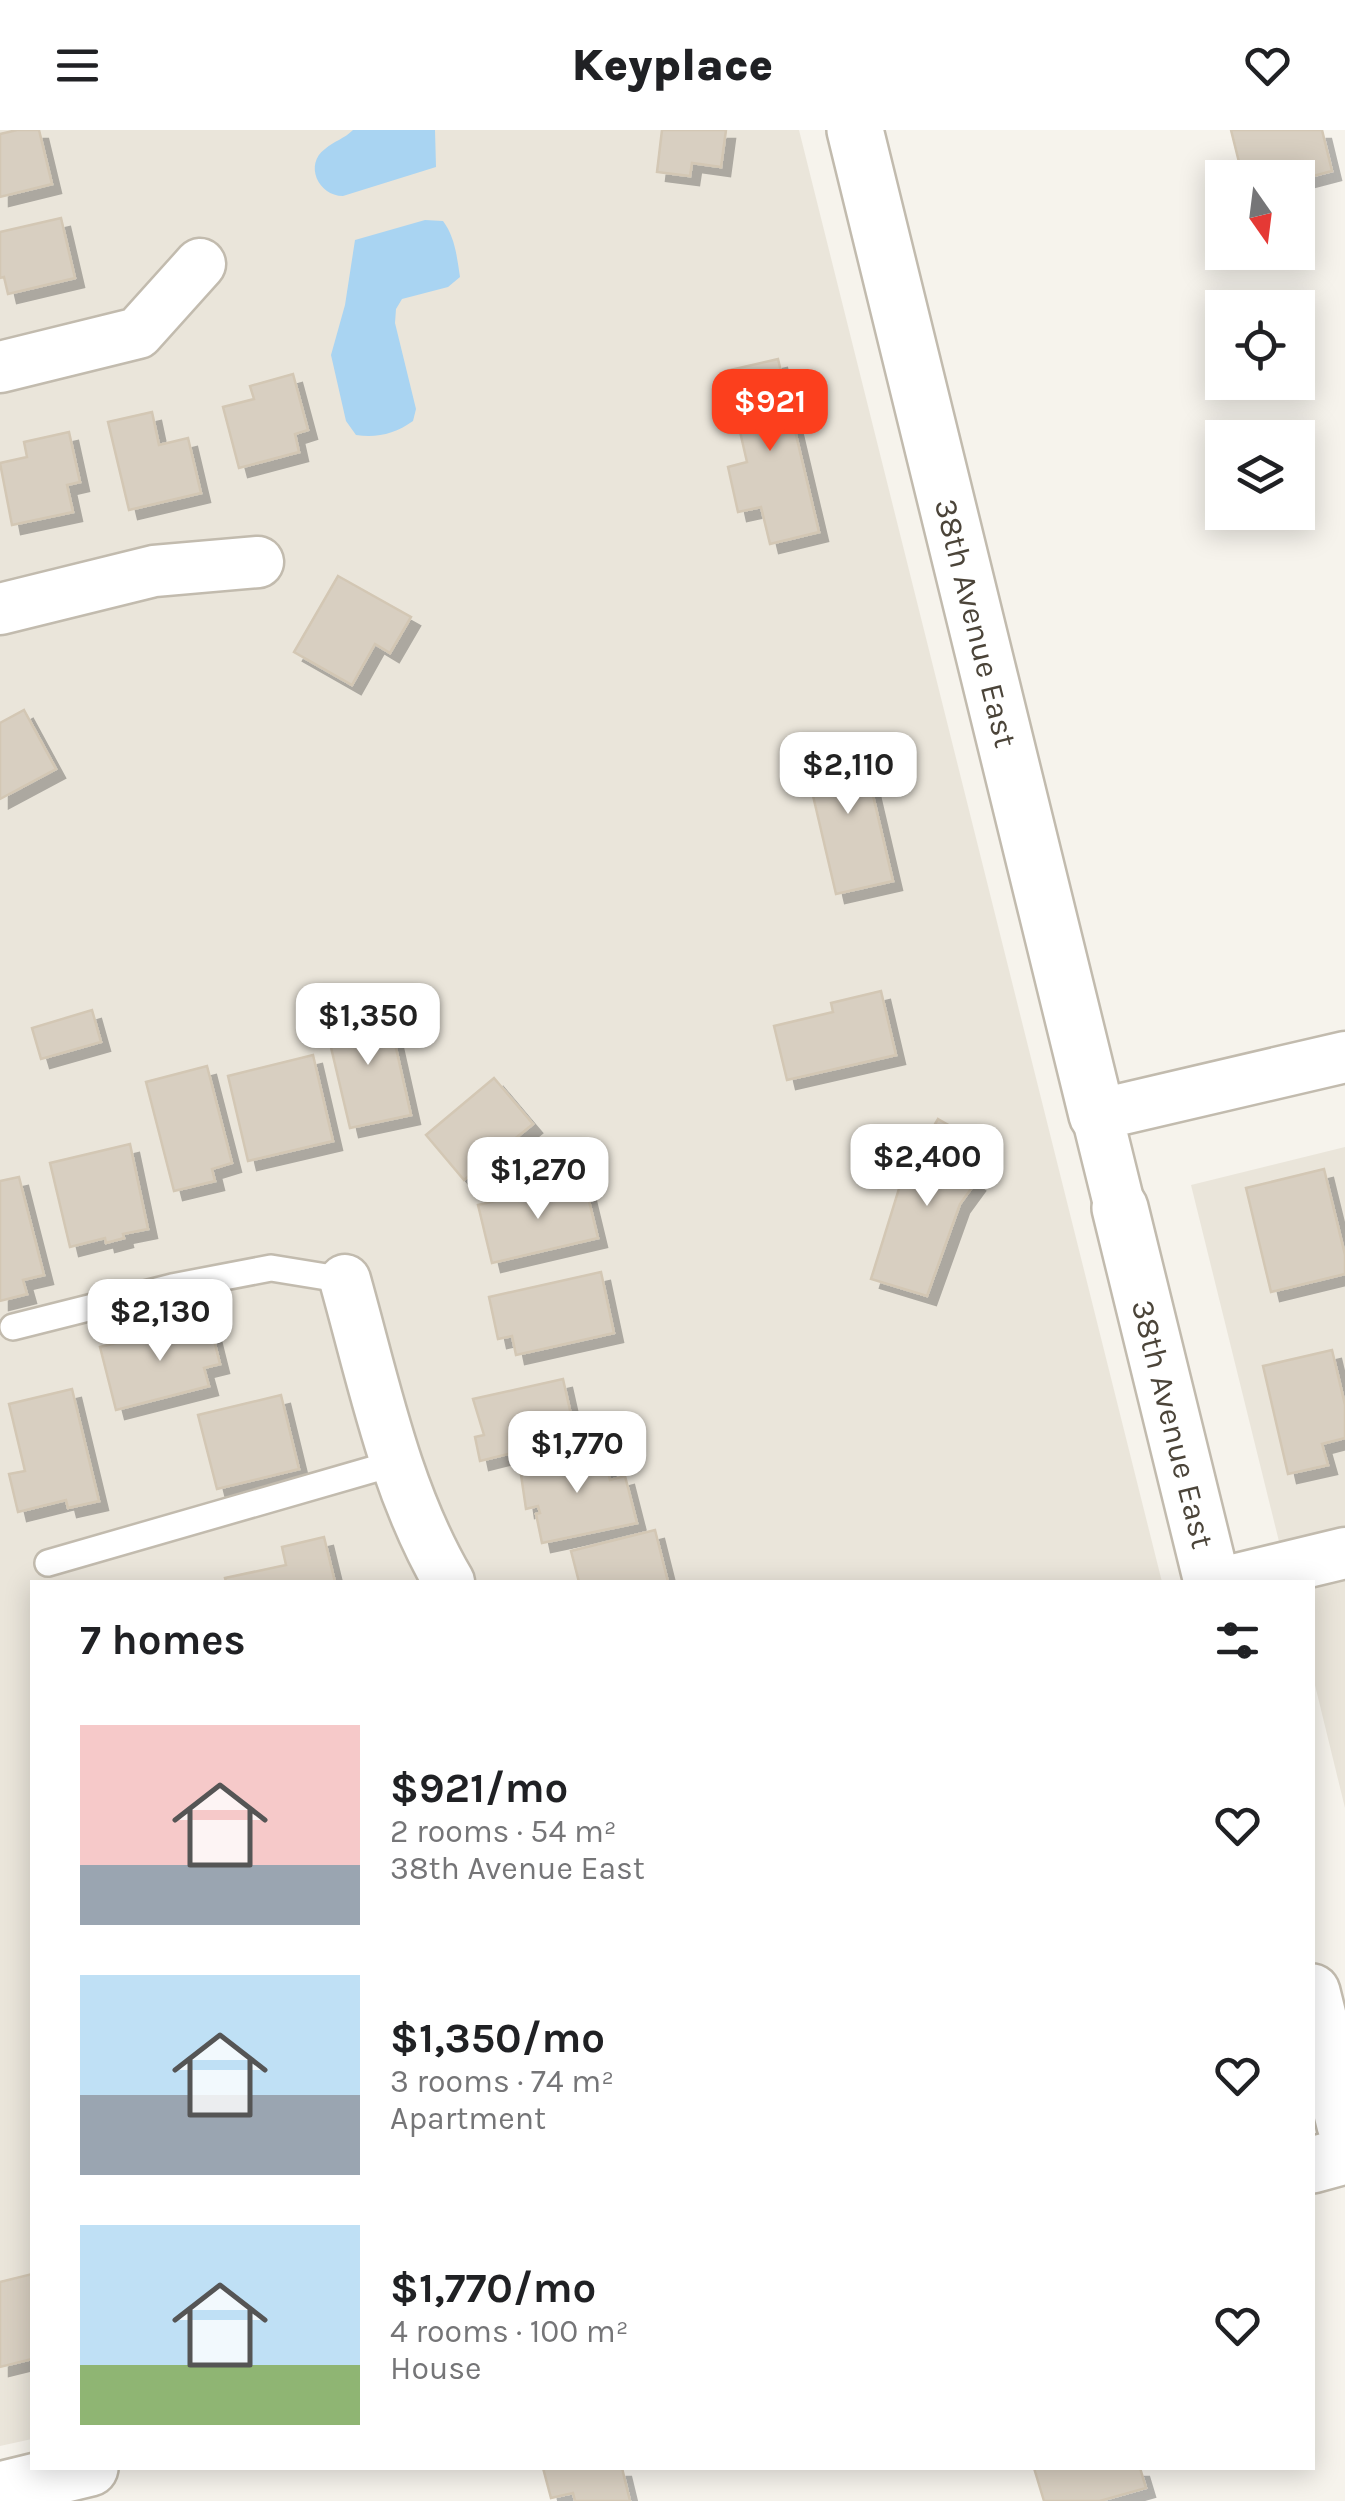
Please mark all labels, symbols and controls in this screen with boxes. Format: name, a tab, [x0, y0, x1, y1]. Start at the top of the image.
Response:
icon: menu	[50, 38, 105, 93]
icon: heart	[1240, 38, 1295, 93]
text: Keyplace	[572, 39, 773, 91]
north arrow	[1205, 160, 1315, 270]
map controls	[1205, 160, 1315, 530]
button: locate	[1205, 290, 1315, 400]
pin: $921	[711, 369, 829, 454]
text: $921	[734, 383, 806, 420]
button: layers	[1205, 420, 1315, 530]
street label: 38th Avenue East	[927, 495, 1024, 751]
pin: $2,110	[767, 732, 929, 817]
text: $2,110	[802, 746, 894, 783]
pin: $1,350	[287, 983, 449, 1068]
text: $1,350	[318, 997, 418, 1034]
pin: $2,400	[846, 1124, 1008, 1209]
pin: $1,270	[457, 1137, 619, 1222]
text: $2,400	[872, 1138, 982, 1175]
text: $1,270	[489, 1151, 587, 1188]
pin: $2,130	[79, 1279, 241, 1364]
text: $2,130	[109, 1293, 211, 1330]
street label: 38th Avenue East	[1124, 1296, 1221, 1552]
pin: $1,770	[496, 1411, 658, 1496]
text: $1,770	[530, 1425, 624, 1462]
icon: filters	[1210, 1613, 1265, 1668]
text: 7 homes	[80, 1615, 246, 1665]
text: $921/mo	[390, 1763, 568, 1813]
icon: home	[160, 1765, 280, 1885]
icon: heart	[1210, 1798, 1265, 1853]
text: 2 rooms · 54 m²	[390, 1813, 617, 1850]
text: 38th Avenue East	[390, 1850, 645, 1887]
text: $1,350/mo	[390, 2013, 605, 2063]
icon: home	[160, 2015, 280, 2135]
icon: heart	[1210, 2048, 1265, 2103]
text: 3 rooms · 74 m²	[390, 2063, 614, 2100]
text: Apartment	[390, 2100, 546, 2137]
text: $1,770/mo	[390, 2263, 596, 2313]
icon: home	[160, 2265, 280, 2385]
icon: heart	[1210, 2298, 1265, 2353]
text: 4 rooms · 100 m²	[390, 2313, 629, 2350]
text: House	[390, 2350, 482, 2387]

